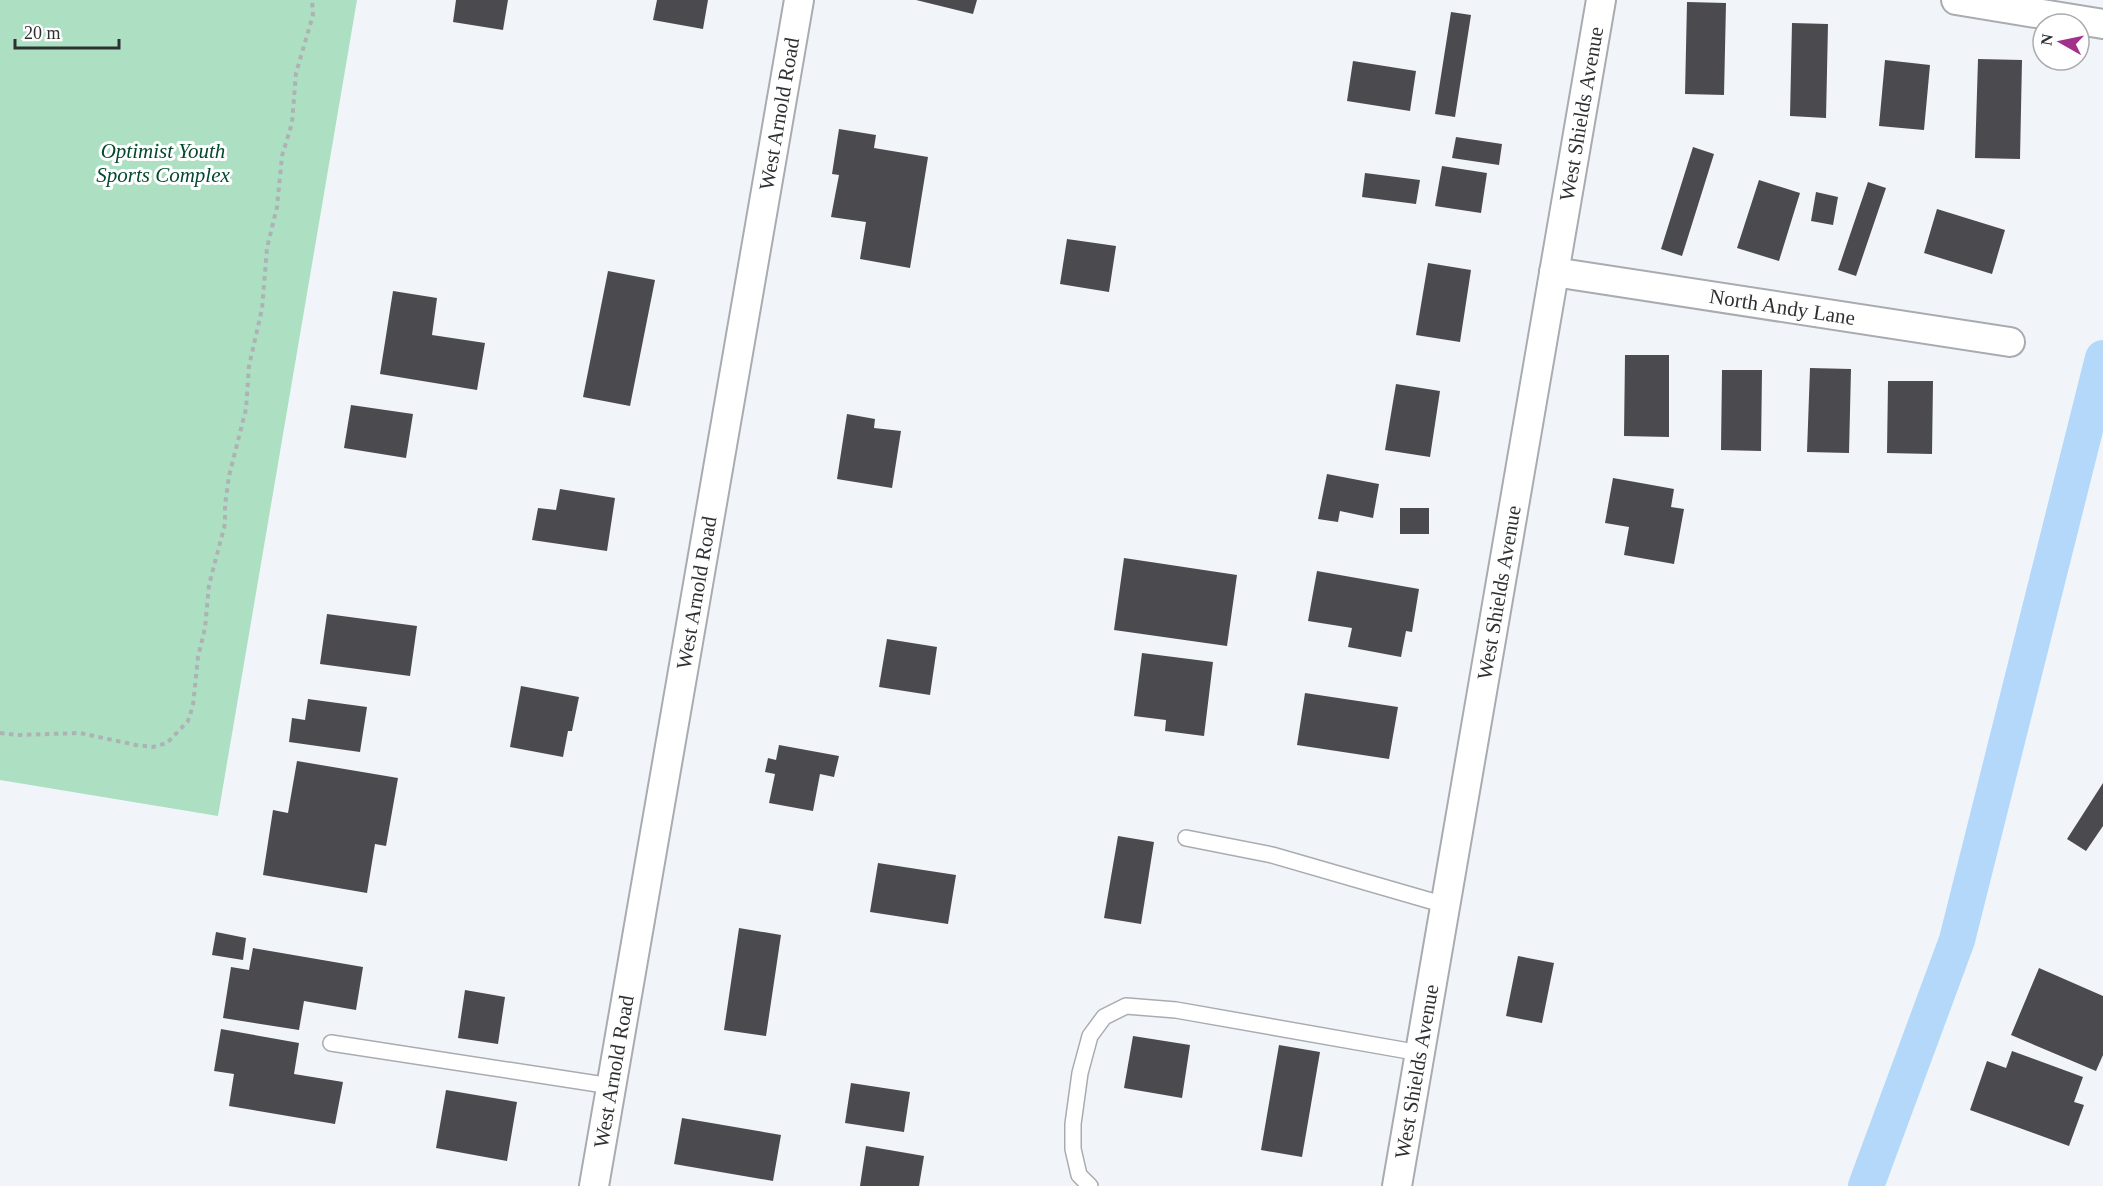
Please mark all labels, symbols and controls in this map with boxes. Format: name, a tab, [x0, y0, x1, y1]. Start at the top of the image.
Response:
scale bar	[15, 12, 118, 50]
north arrow	[2031, 12, 2091, 72]
text: 20 m	[24, 23, 61, 43]
street label: West Shields Avenue	[1555, 25, 1608, 203]
text: N	[2037, 32, 2056, 47]
street label: West Arnold Road	[754, 35, 804, 192]
park label: Optimist Youth Sports Complex	[96, 139, 230, 187]
street label: North Andy Lane	[1708, 284, 1857, 330]
street label: West Shields Avenue	[1472, 504, 1526, 682]
street label: West Arnold Road	[672, 514, 722, 671]
street label: West Shields Avenue	[1390, 983, 1443, 1161]
street label: West Arnold Road	[589, 993, 639, 1150]

